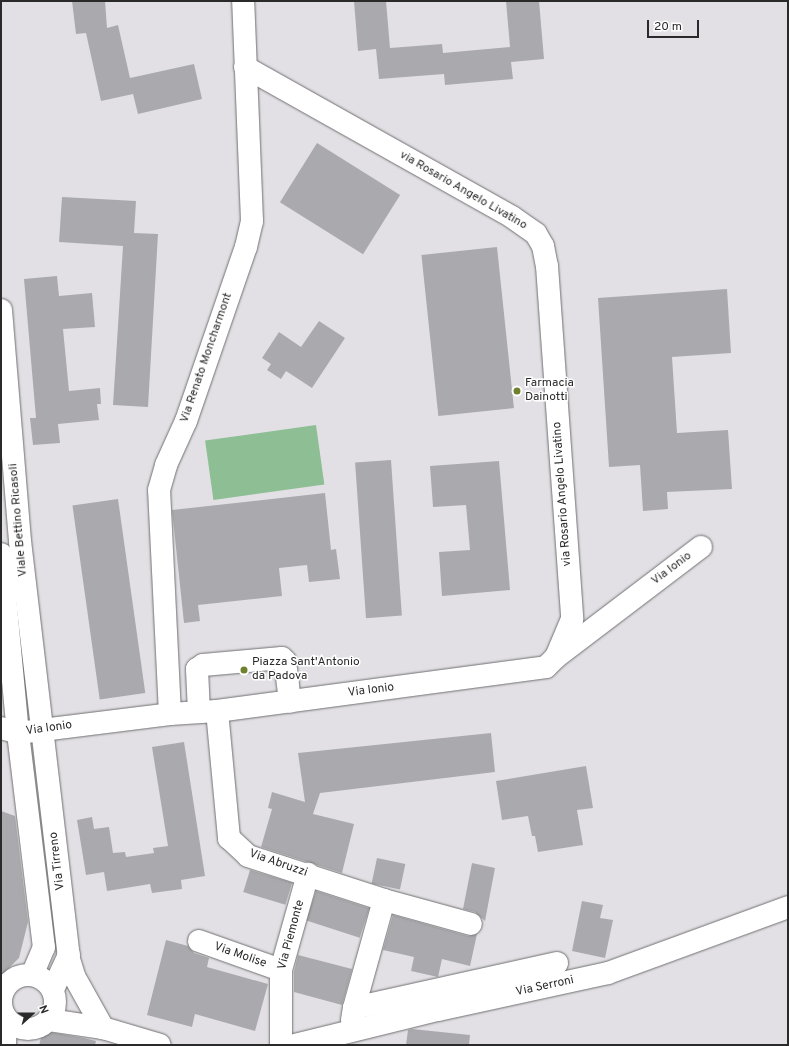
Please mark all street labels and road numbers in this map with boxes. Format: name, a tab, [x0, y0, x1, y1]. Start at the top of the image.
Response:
street label: via Rosario Angelo Livatino	[396, 148, 530, 234]
street label: Via Renato Moncharmont	[178, 291, 236, 425]
street label: via Rosario Angelo Livatino	[551, 421, 575, 567]
street label: Viale Bettino Ricasoli	[7, 463, 31, 577]
street label: Via Ionio	[649, 549, 695, 589]
street label: Via Ionio	[347, 681, 395, 701]
street label: Via Ionio	[25, 719, 73, 739]
street label: Via Tirreno	[47, 831, 69, 891]
street label: Via Abruzzi	[247, 847, 309, 881]
street label: Via Piemonte	[276, 899, 308, 971]
street label: Via Molise	[212, 940, 268, 972]
street label: Via Serroni	[515, 974, 575, 1000]

